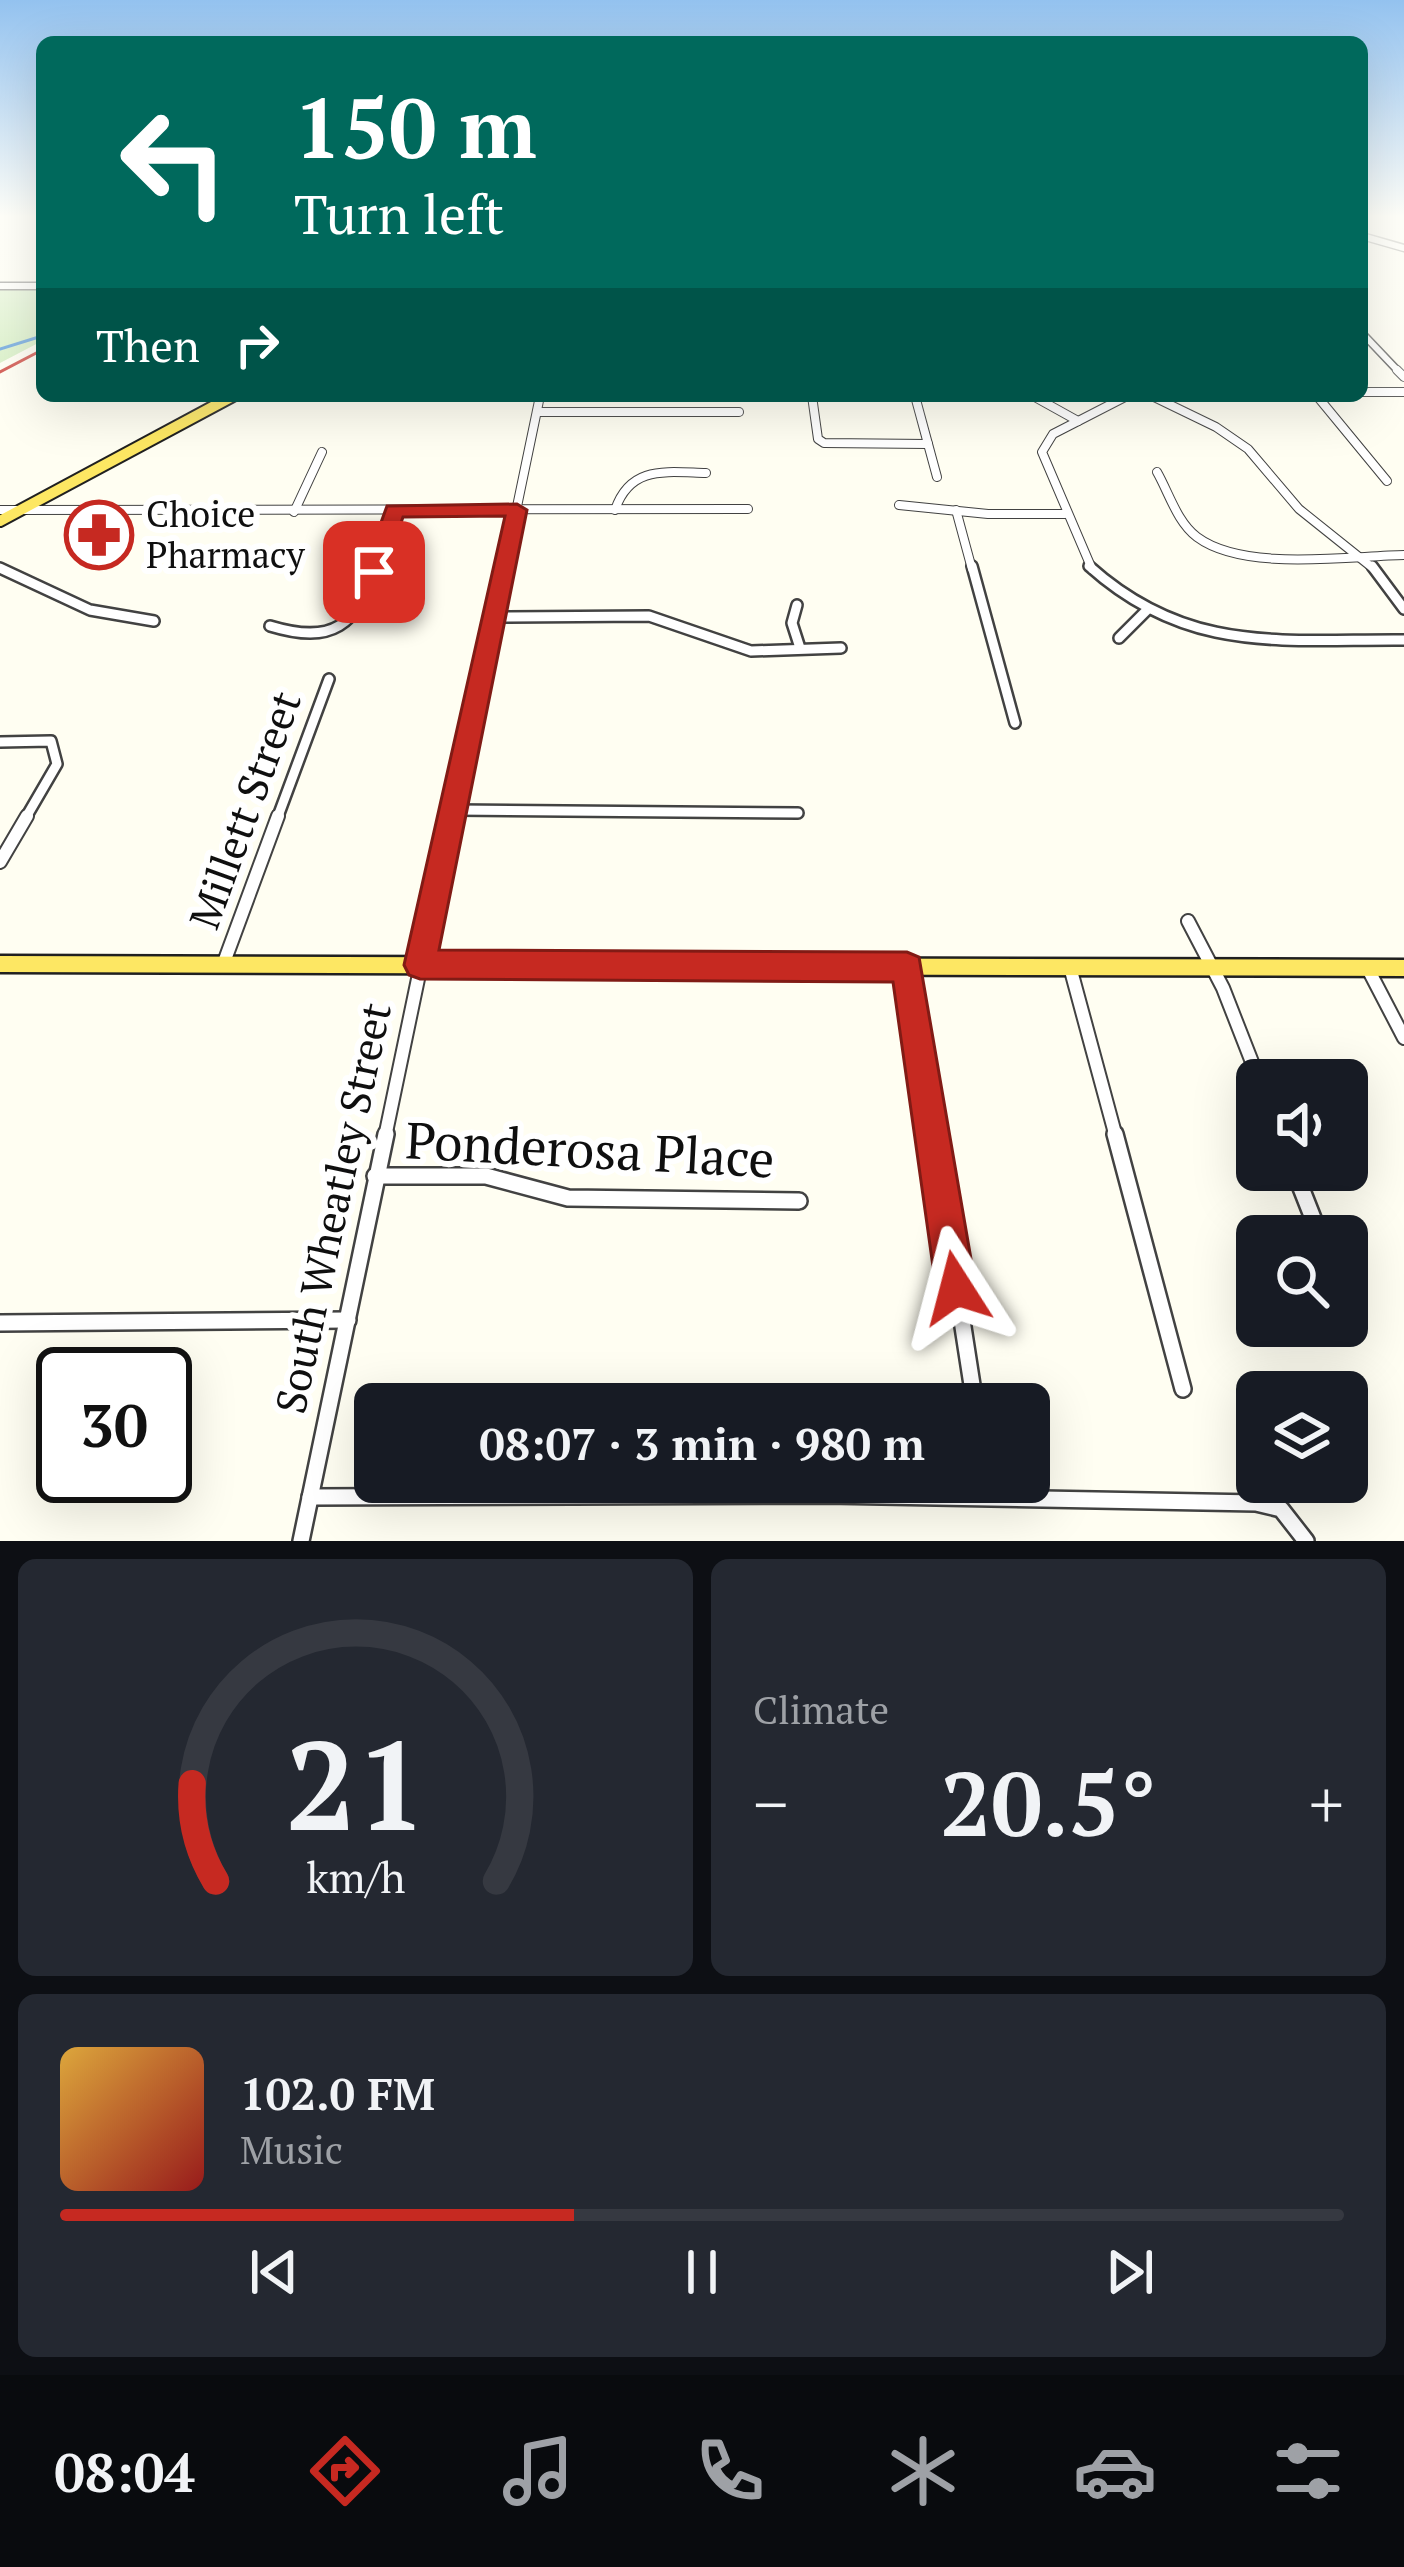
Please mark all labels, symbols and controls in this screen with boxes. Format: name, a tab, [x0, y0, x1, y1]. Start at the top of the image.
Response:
text: 150 m	[294, 71, 537, 182]
icon: left	[96, 84, 252, 240]
text: Turn left	[294, 178, 504, 249]
icon: right	[224, 312, 290, 378]
text: Then	[96, 315, 200, 375]
place label: Choice Pharmacy	[146, 490, 306, 578]
pharmacy icon: Choice Pharmacy	[64, 500, 134, 570]
pin	[323, 521, 425, 623]
icon: arrive	[341, 539, 407, 605]
street label: Millett Street	[175, 683, 313, 936]
street label: South Wheatley Street	[261, 997, 403, 1418]
map controls	[1236, 1059, 1368, 1503]
button: sound	[1236, 1059, 1368, 1191]
street label: Ponderosa Place	[404, 1105, 776, 1193]
button: search	[1236, 1215, 1368, 1347]
position arrow	[893, 1225, 1019, 1351]
speed limit sign: 30	[36, 1347, 192, 1503]
button: layers	[1236, 1371, 1368, 1503]
text: 08:07 · 3 min · 980 m	[479, 1413, 925, 1473]
text: Climate	[753, 1683, 889, 1735]
text: 21	[285, 1700, 426, 1866]
text: 20.5°	[940, 1742, 1157, 1862]
text: −	[753, 1759, 788, 1847]
text: +	[1309, 1759, 1344, 1847]
text: km/h	[306, 1847, 405, 1904]
text: 102.0 FM	[240, 2063, 435, 2123]
text: Music	[240, 2123, 343, 2175]
icon: previous	[241, 2239, 307, 2305]
icon: pause	[669, 2239, 735, 2305]
icon: next	[1097, 2239, 1163, 2305]
icon: directions	[303, 2429, 387, 2513]
icon: music	[496, 2429, 580, 2513]
icon: phone	[688, 2429, 772, 2513]
icon: climate	[881, 2429, 965, 2513]
icon: car	[1073, 2429, 1157, 2513]
icon: filters	[1266, 2429, 1350, 2513]
text: 08:04	[54, 2436, 195, 2507]

